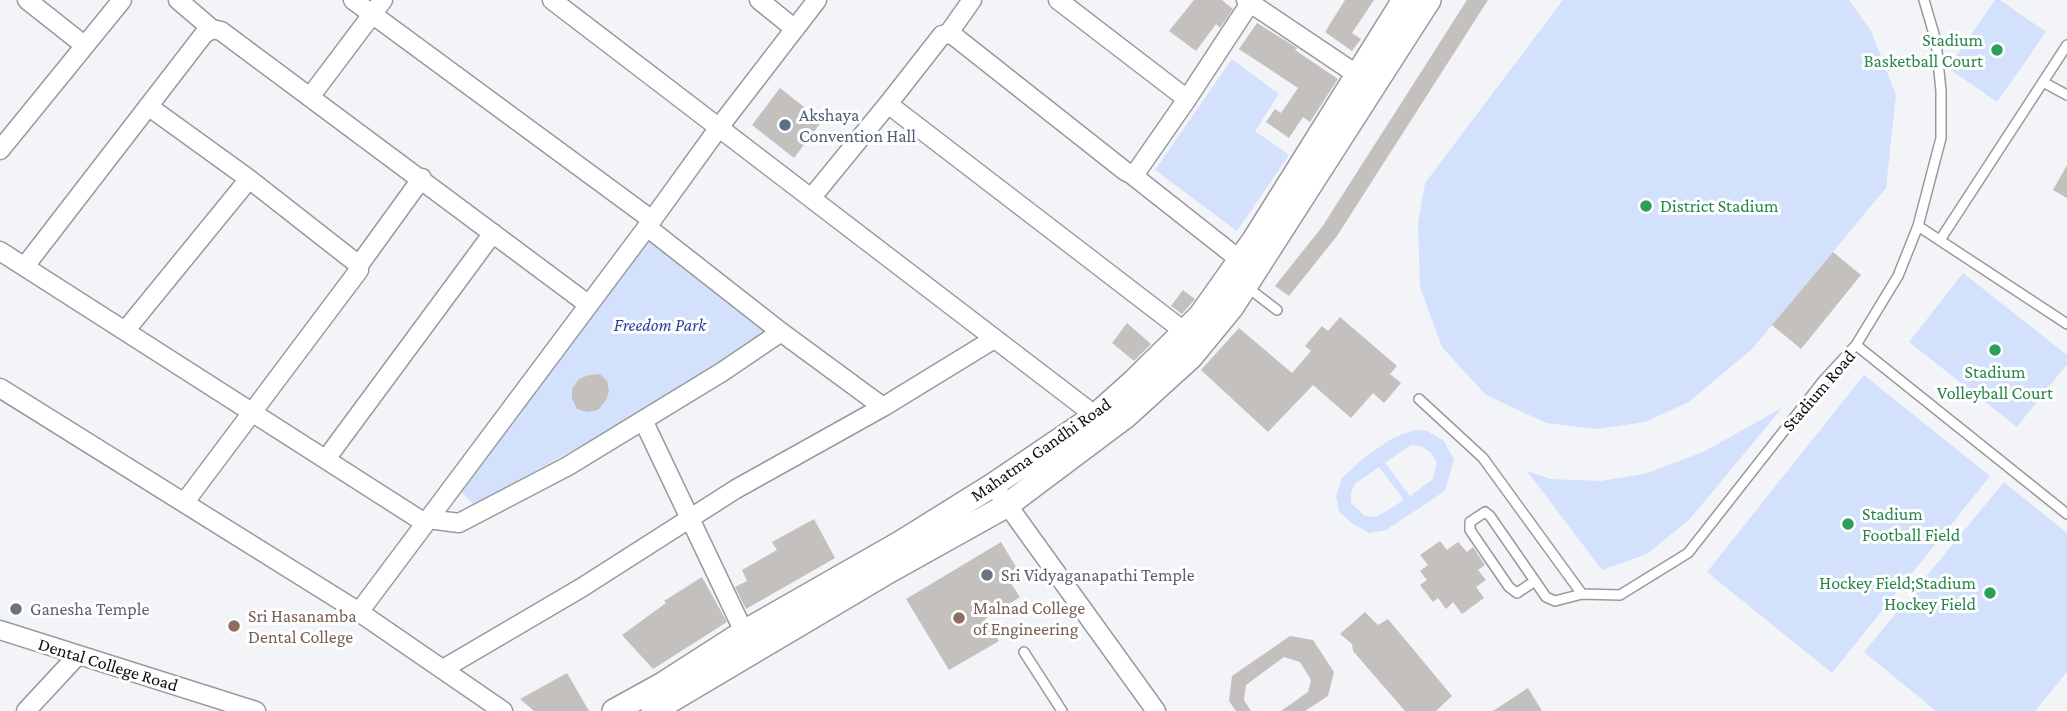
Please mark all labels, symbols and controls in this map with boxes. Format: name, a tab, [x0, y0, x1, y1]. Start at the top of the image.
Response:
place label: Stadium Basketball Court	[1864, 29, 1983, 72]
marker: Stadium Basketball Court	[1989, 42, 2005, 58]
place label: Akshaya Convention Hall	[799, 104, 916, 146]
marker: Akshaya Convention Hall	[777, 117, 793, 133]
place label: District Stadium	[1660, 195, 1778, 217]
marker: District Stadium	[1638, 198, 1654, 214]
park label: Freedom Park	[614, 314, 706, 336]
marker: Stadium Volleyball Court	[1987, 342, 2003, 358]
street label: Stadium Road	[1778, 346, 1860, 436]
place label: Stadium Volleyball Court	[1937, 361, 2053, 404]
street label: Mahatma Gandhi Road	[967, 393, 1115, 507]
place label: Stadium Football Field	[1862, 503, 1960, 546]
marker: Stadium Football Field	[1840, 516, 1856, 532]
place label: Sri Vidyaganapathi Temple	[1001, 564, 1195, 586]
marker: Sri Vidyaganapathi Temple	[979, 567, 995, 583]
place label: Hockey Field;Stadium Hockey Field	[1819, 572, 1976, 614]
marker: Hockey Field;Stadium Hockey Field	[1982, 585, 1998, 601]
place label: Malnad College of Engineering	[973, 597, 1085, 640]
place label: Ganesha Temple	[30, 598, 149, 620]
marker: Ganesha Temple	[8, 601, 24, 617]
place label: Sri Hasanamba Dental College	[248, 605, 356, 648]
marker: Malnad College of Engineering	[951, 610, 967, 626]
marker: Sri Hasanamba Dental College	[226, 618, 242, 634]
street label: Dental College Road	[35, 633, 181, 697]

